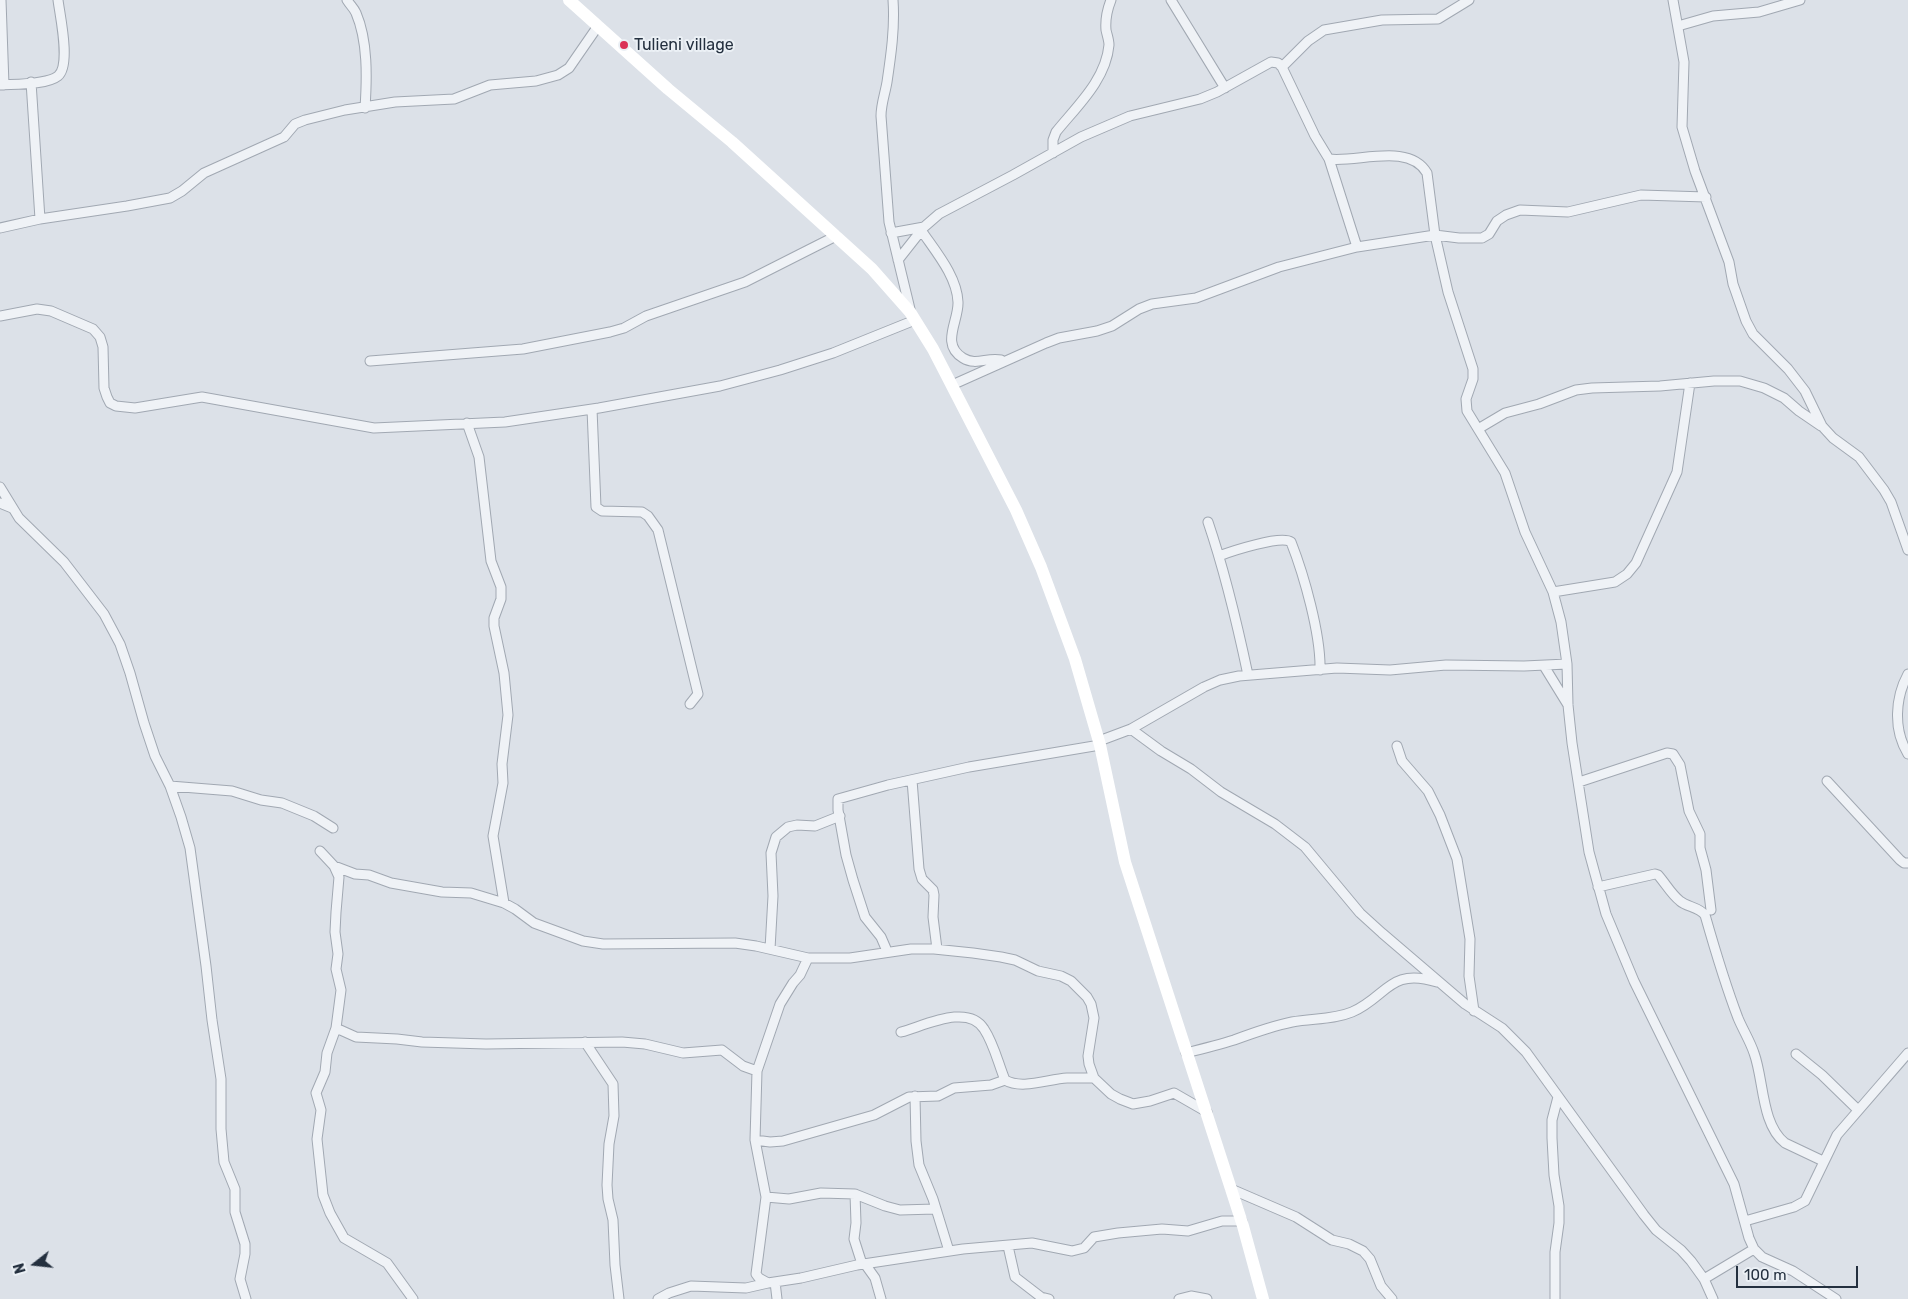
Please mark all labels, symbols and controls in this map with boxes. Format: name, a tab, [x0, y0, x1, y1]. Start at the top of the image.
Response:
place label: Tulieni village	[634, 35, 734, 55]
marker: Tulieni village	[618, 39, 630, 51]
north arrow	[10, 1239, 60, 1289]
scale bar	[1738, 1256, 1860, 1288]
text: N	[11, 1261, 30, 1275]
text: 100 m	[1744, 1266, 1786, 1284]

